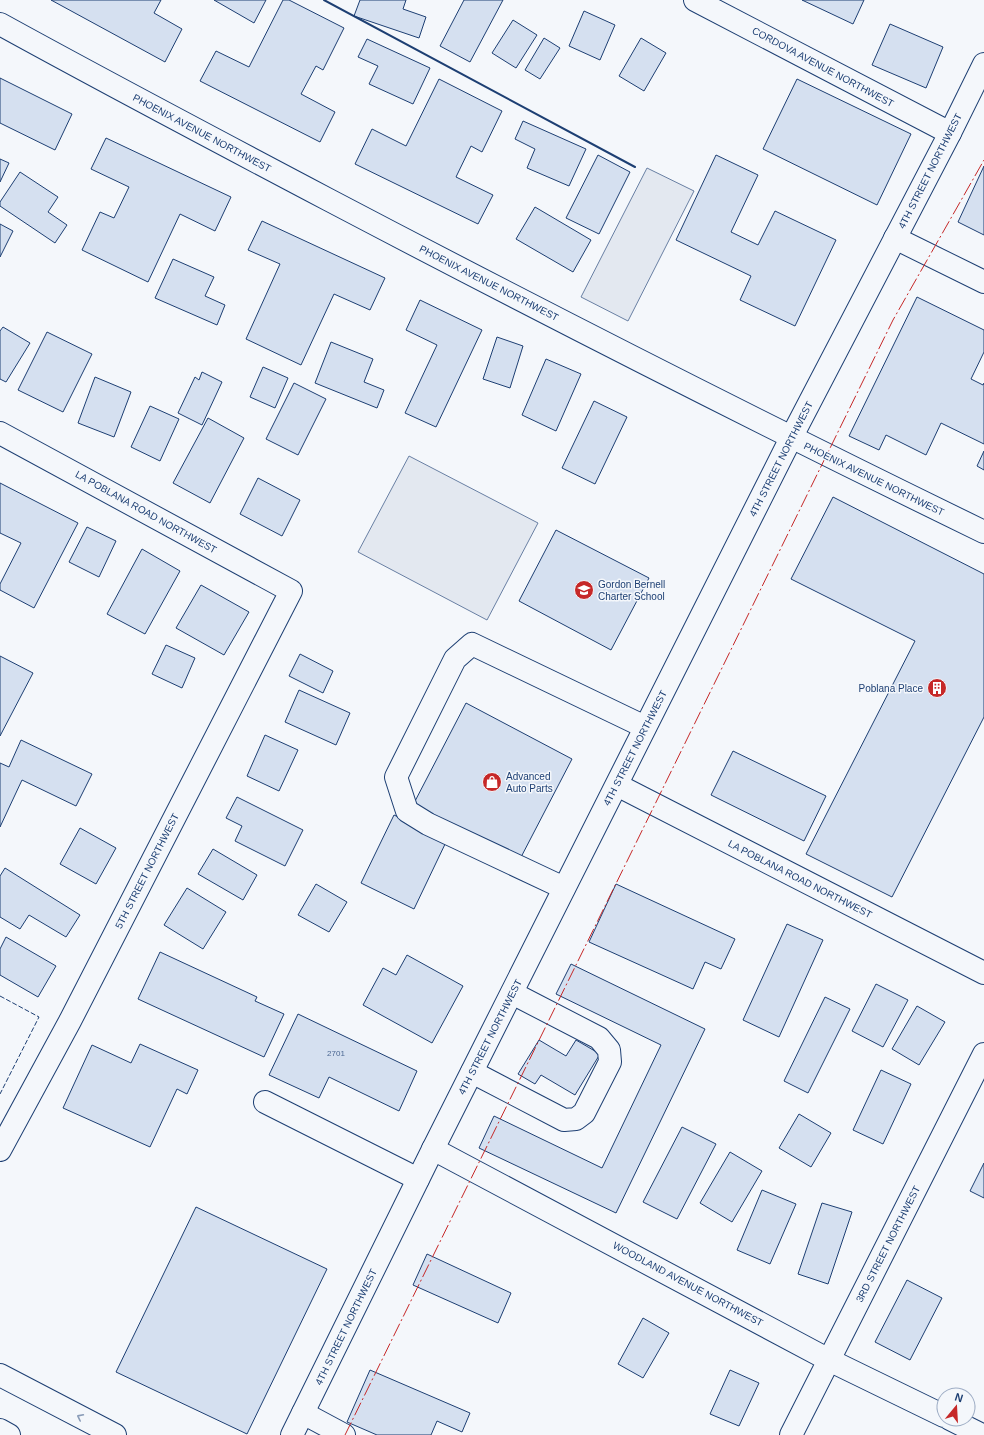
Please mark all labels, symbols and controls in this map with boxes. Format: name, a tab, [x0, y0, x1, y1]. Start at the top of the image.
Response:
street label: CORDOVA AVENUE NORTHWEST	[750, 25, 896, 109]
street label: PHOENIX AVENUE NORTHWEST	[131, 92, 273, 174]
street label: 4TH STREET NORTHWEST	[896, 111, 964, 231]
street label: PHOENIX AVENUE NORTHWEST	[418, 243, 560, 323]
street label: 4TH STREET NORTHWEST	[747, 399, 815, 519]
street label: PHOENIX AVENUE NORTHWEST	[802, 440, 946, 518]
street label: LA POBLANA ROAD NORTHWEST	[73, 468, 219, 556]
school or university icon: Gordon Bernell Charter School	[573, 579, 595, 601]
place label: Gordon Bernell Charter School	[598, 579, 665, 602]
building icon: Poblana Place	[926, 677, 948, 699]
place label: Poblana Place	[859, 683, 923, 694]
street label: 4TH STREET NORTHWEST	[601, 688, 669, 808]
shop icon: Advanced Auto Parts	[481, 771, 503, 793]
place label: Advanced Auto Parts	[506, 771, 553, 794]
street label: 5TH STREET NORTHWEST	[113, 811, 181, 931]
street label: LA POBLANA ROAD NORTHWEST	[726, 838, 874, 920]
street label: 4TH STREET NORTHWEST	[456, 977, 524, 1097]
house number: 2701	[327, 1049, 345, 1058]
street label: 3RD STREET NORTHWEST	[854, 1184, 922, 1304]
street label: WOODLAND AVENUE NORTHWEST	[611, 1240, 765, 1328]
street label: 4TH STREET NORTHWEST	[313, 1267, 379, 1387]
north arrow	[936, 1387, 976, 1427]
text: N	[953, 1391, 965, 1404]
one-way arrow	[77, 1414, 84, 1422]

